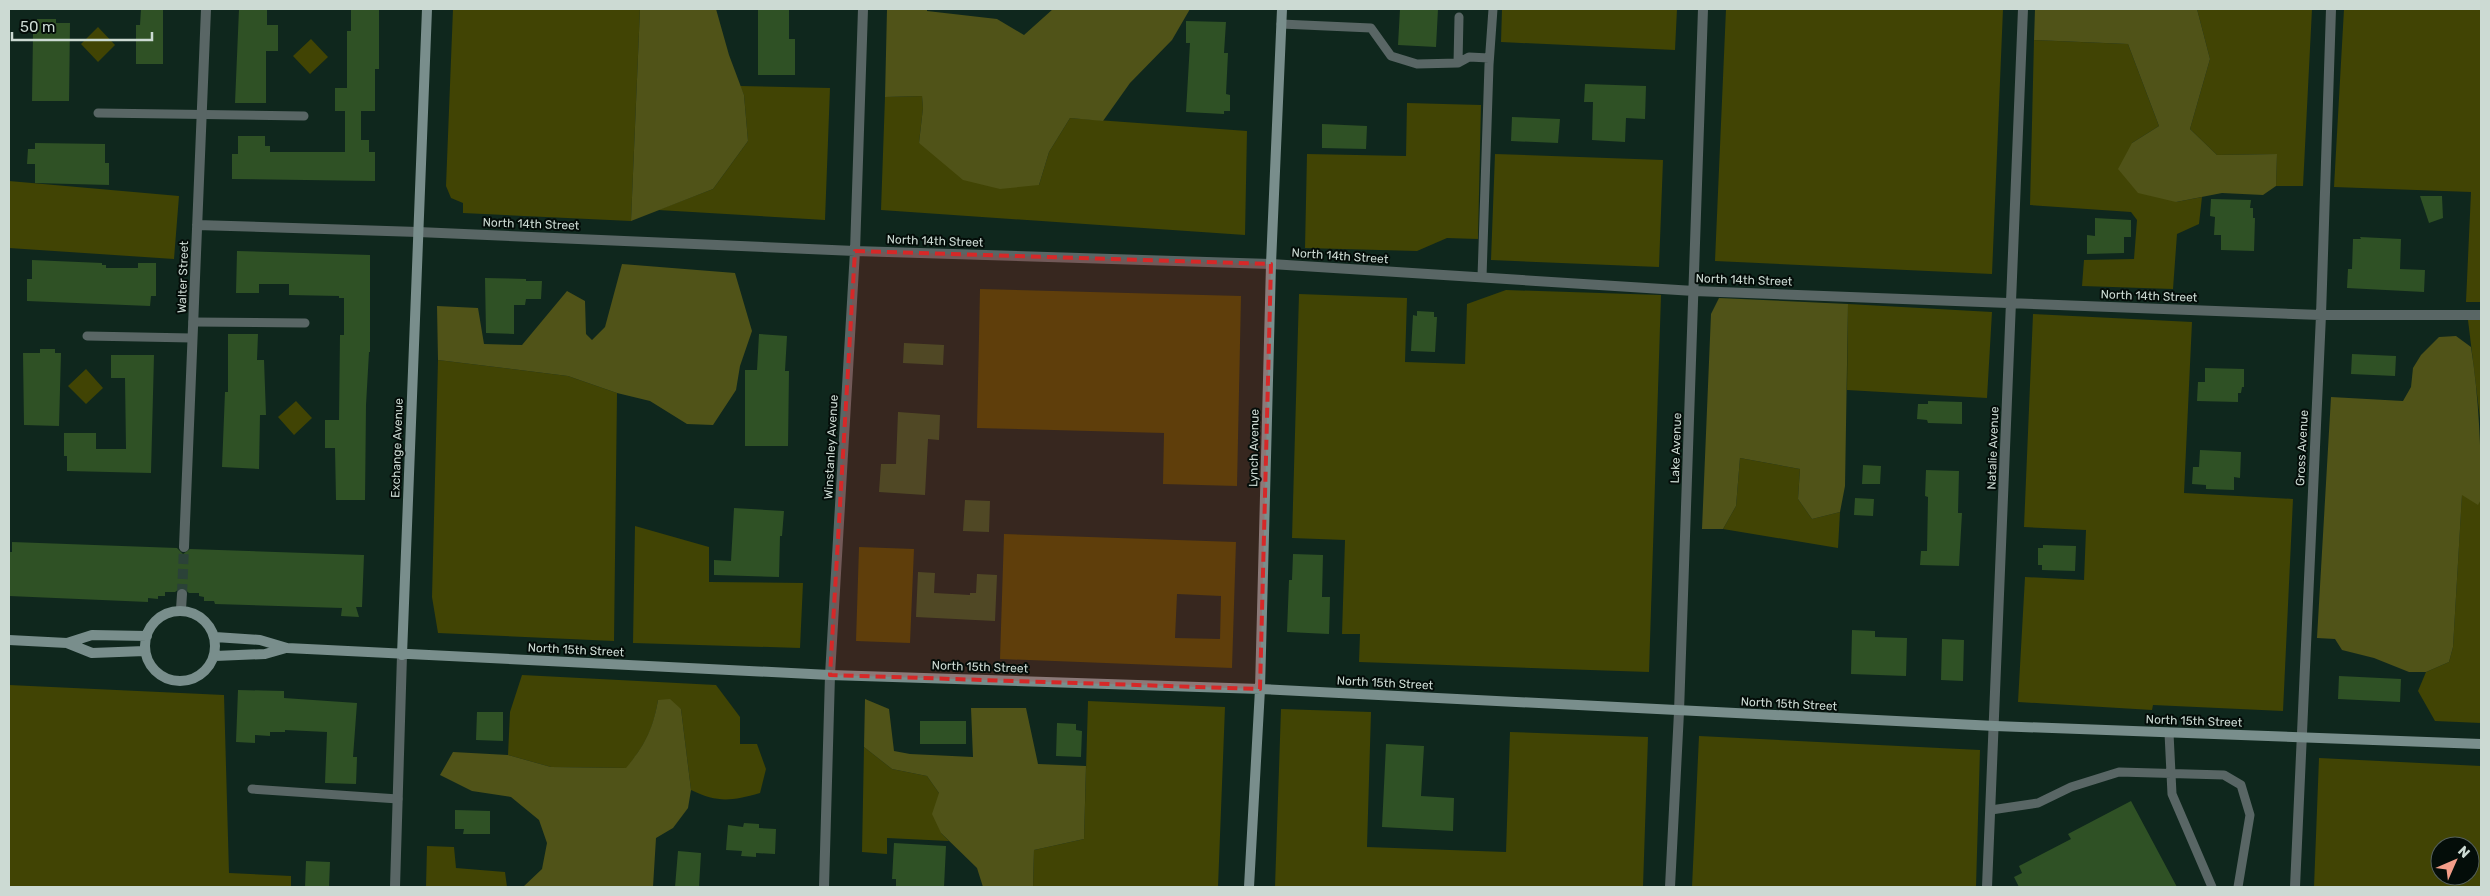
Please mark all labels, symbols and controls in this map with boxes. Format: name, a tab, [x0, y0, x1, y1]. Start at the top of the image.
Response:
scale bar	[12, 10, 152, 42]
text: 50 m	[20, 18, 55, 36]
street label: North 14th Street	[482, 215, 580, 233]
street label: North 14th Street	[886, 232, 984, 250]
street label: Walter Street	[175, 240, 191, 313]
street label: North 14th Street	[1291, 246, 1389, 266]
street label: North 14th Street	[1695, 271, 1793, 289]
street label: North 14th Street	[2100, 287, 2198, 305]
street label: Winstanley Avenue	[821, 394, 841, 500]
street label: Exchange Avenue	[388, 398, 406, 498]
street label: Natalie Avenue	[1985, 406, 2001, 490]
street label: Lynch Avenue	[1246, 409, 1262, 487]
street label: Gross Avenue	[2293, 409, 2311, 487]
street label: Lake Avenue	[1668, 412, 1684, 484]
street label: North 15th Street	[527, 640, 625, 660]
street label: North 15th Street	[931, 658, 1029, 676]
street label: North 15th Street	[1336, 673, 1434, 693]
street label: North 15th Street	[1740, 694, 1838, 714]
street label: North 15th Street	[2145, 712, 2243, 730]
north arrow	[2430, 836, 2480, 886]
text: N	[2454, 843, 2473, 862]

